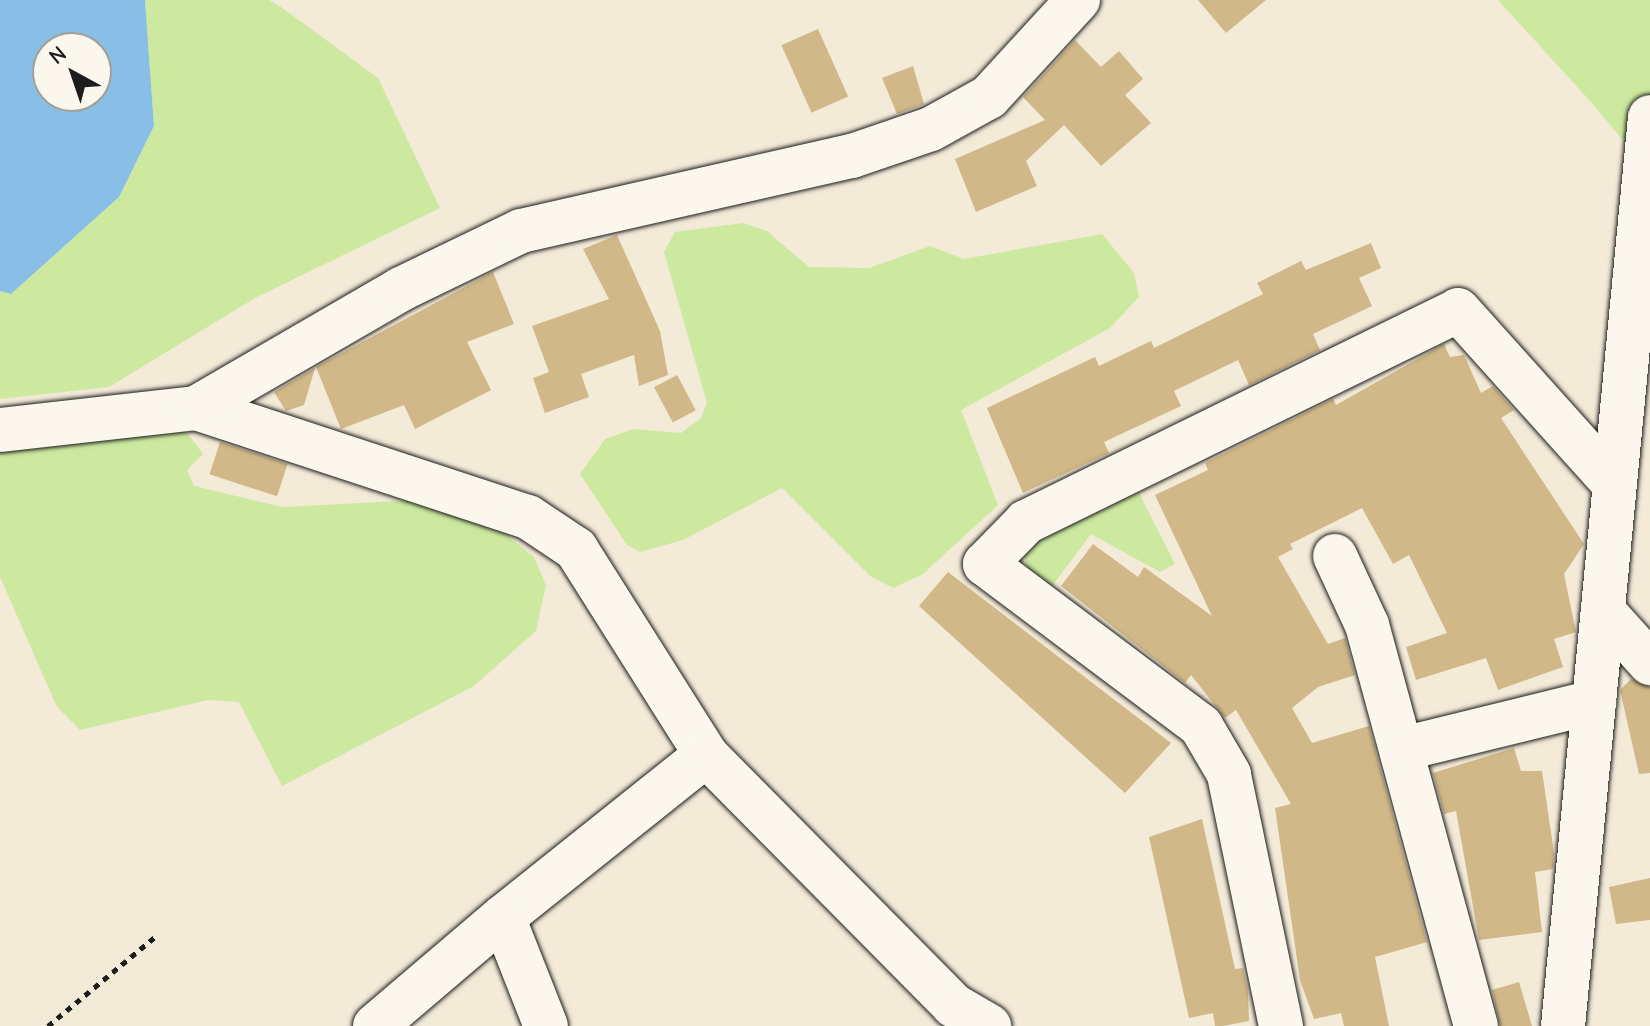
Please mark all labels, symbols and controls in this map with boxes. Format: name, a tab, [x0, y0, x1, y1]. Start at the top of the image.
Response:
north arrow	[32, 32, 112, 112]
text: N	[44, 41, 72, 70]

